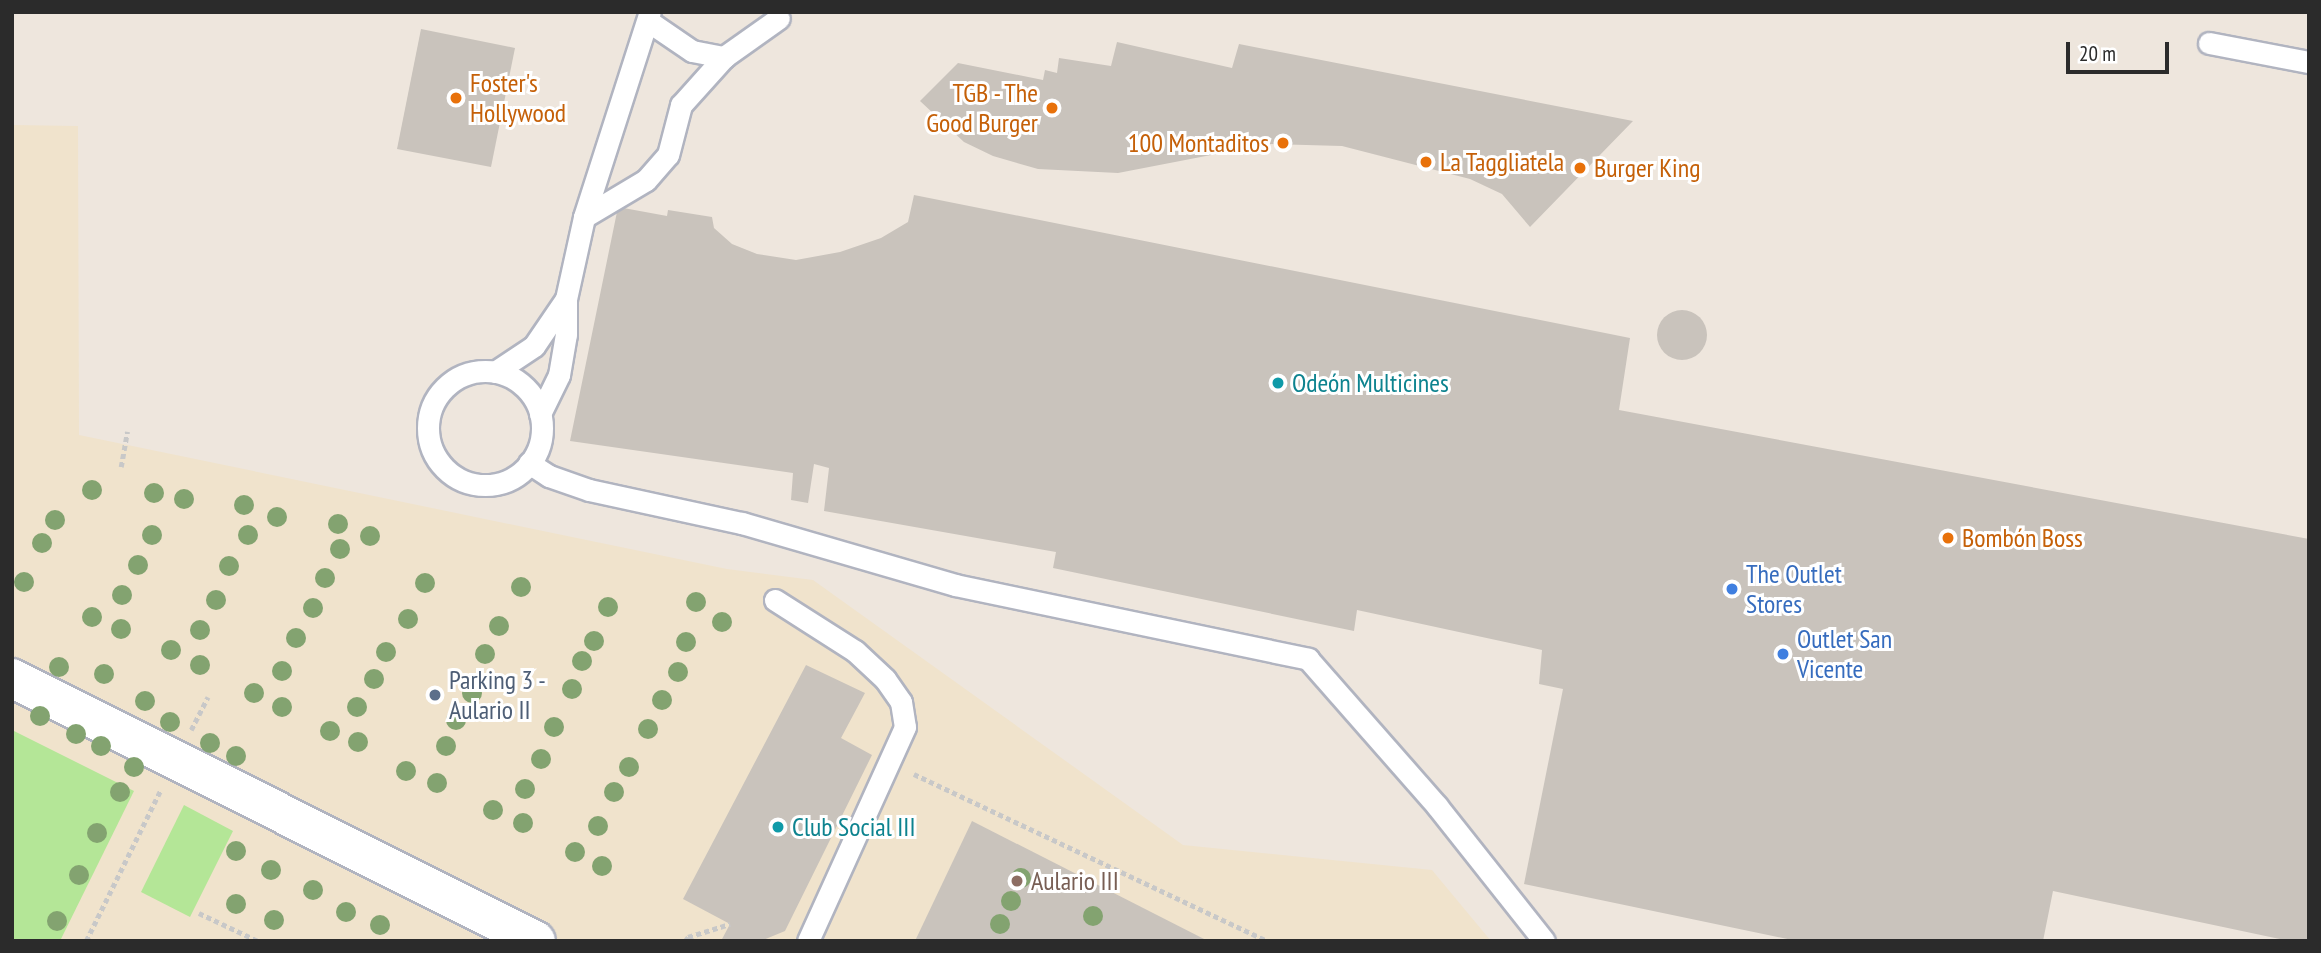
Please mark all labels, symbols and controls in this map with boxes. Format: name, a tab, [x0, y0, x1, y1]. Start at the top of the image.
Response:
scale bar	[2069, 28, 2172, 72]
text: 20 m	[2079, 40, 2116, 67]
place label: Foster's Hollywood	[470, 67, 566, 128]
place label: TGB - The Good Burger	[926, 77, 1038, 138]
marker: Foster's Hollywood	[448, 90, 464, 106]
marker: TGB - The Good Burger	[1044, 100, 1060, 116]
place label: 100 Montaditos	[1128, 127, 1269, 159]
marker: 100 Montaditos	[1275, 135, 1291, 151]
place label: La Taggliatela	[1440, 146, 1565, 178]
place label: Burger King	[1594, 152, 1700, 184]
marker: La Taggliatela	[1418, 154, 1434, 170]
marker: Burger King	[1572, 160, 1588, 176]
place label: Odeón Multicines	[1292, 367, 1449, 399]
marker: Odeón Multicines	[1270, 375, 1286, 391]
place label: Bombón Boss	[1962, 522, 2083, 554]
marker: Bombón Boss	[1940, 530, 1956, 546]
place label: The Outlet Stores	[1746, 558, 1842, 620]
marker: The Outlet Stores	[1724, 581, 1740, 597]
place label: Outlet San Vicente	[1797, 623, 1892, 684]
marker: Outlet San Vicente	[1775, 646, 1791, 662]
place label: Parking 3 - Aulario II	[449, 664, 546, 726]
marker: Parking 3 - Aulario II	[427, 687, 443, 703]
place label: Club Social III	[792, 811, 915, 843]
marker: Club Social III	[770, 819, 786, 835]
place label: Aulario III	[1031, 865, 1119, 897]
marker: Aulario III	[1009, 873, 1025, 889]

